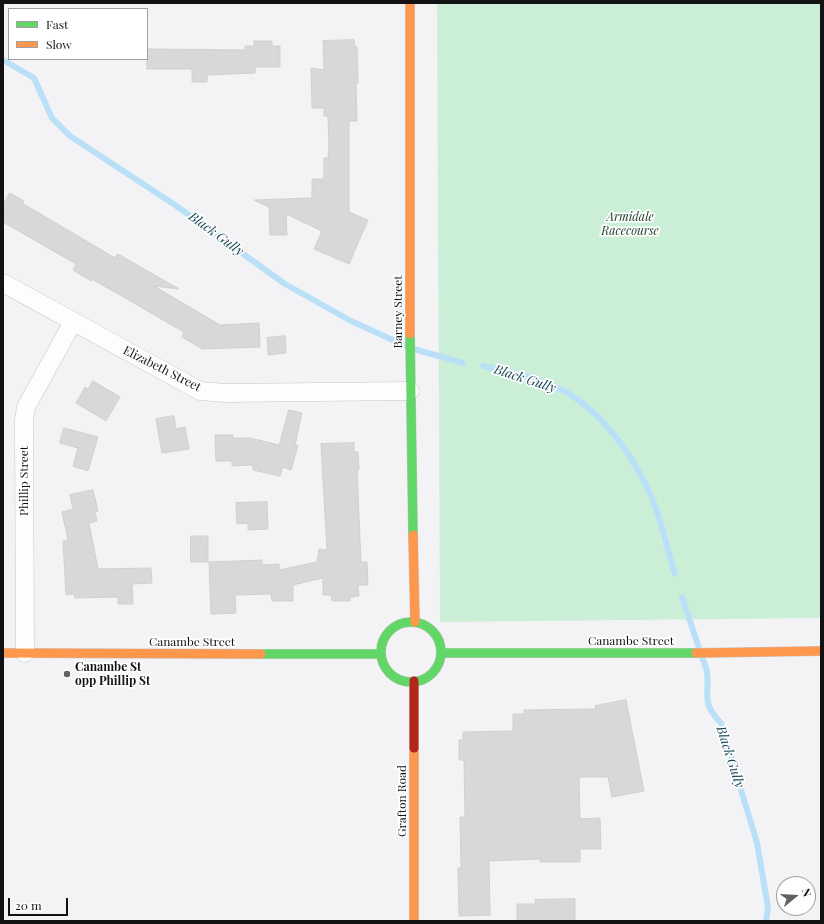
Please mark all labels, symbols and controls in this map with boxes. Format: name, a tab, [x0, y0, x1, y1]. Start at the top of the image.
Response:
legend	[8, 8, 148, 60]
text: Fast	[46, 16, 68, 32]
text: Slow	[46, 36, 72, 52]
water label: Black Gully	[185, 209, 247, 259]
park label: Armidale Racecourse	[601, 210, 659, 238]
street label: Barney Street	[391, 275, 405, 349]
street label: Elizabeth Street	[121, 343, 203, 395]
water label: Black Gully	[492, 362, 558, 396]
street label: Phillip Street	[17, 446, 31, 516]
street label: Canambe Street	[588, 634, 674, 648]
street label: Canambe Street	[149, 635, 235, 649]
place label: Canambe St opp Phillip St	[75, 660, 150, 688]
marker: Canambe St opp Phillip St	[62, 669, 72, 679]
water label: Black Gully	[713, 724, 747, 790]
street label: Grafton Road	[395, 765, 409, 837]
north arrow	[776, 876, 816, 916]
text: N	[799, 886, 815, 899]
scale bar	[10, 890, 70, 916]
text: 20 m	[15, 897, 42, 913]

